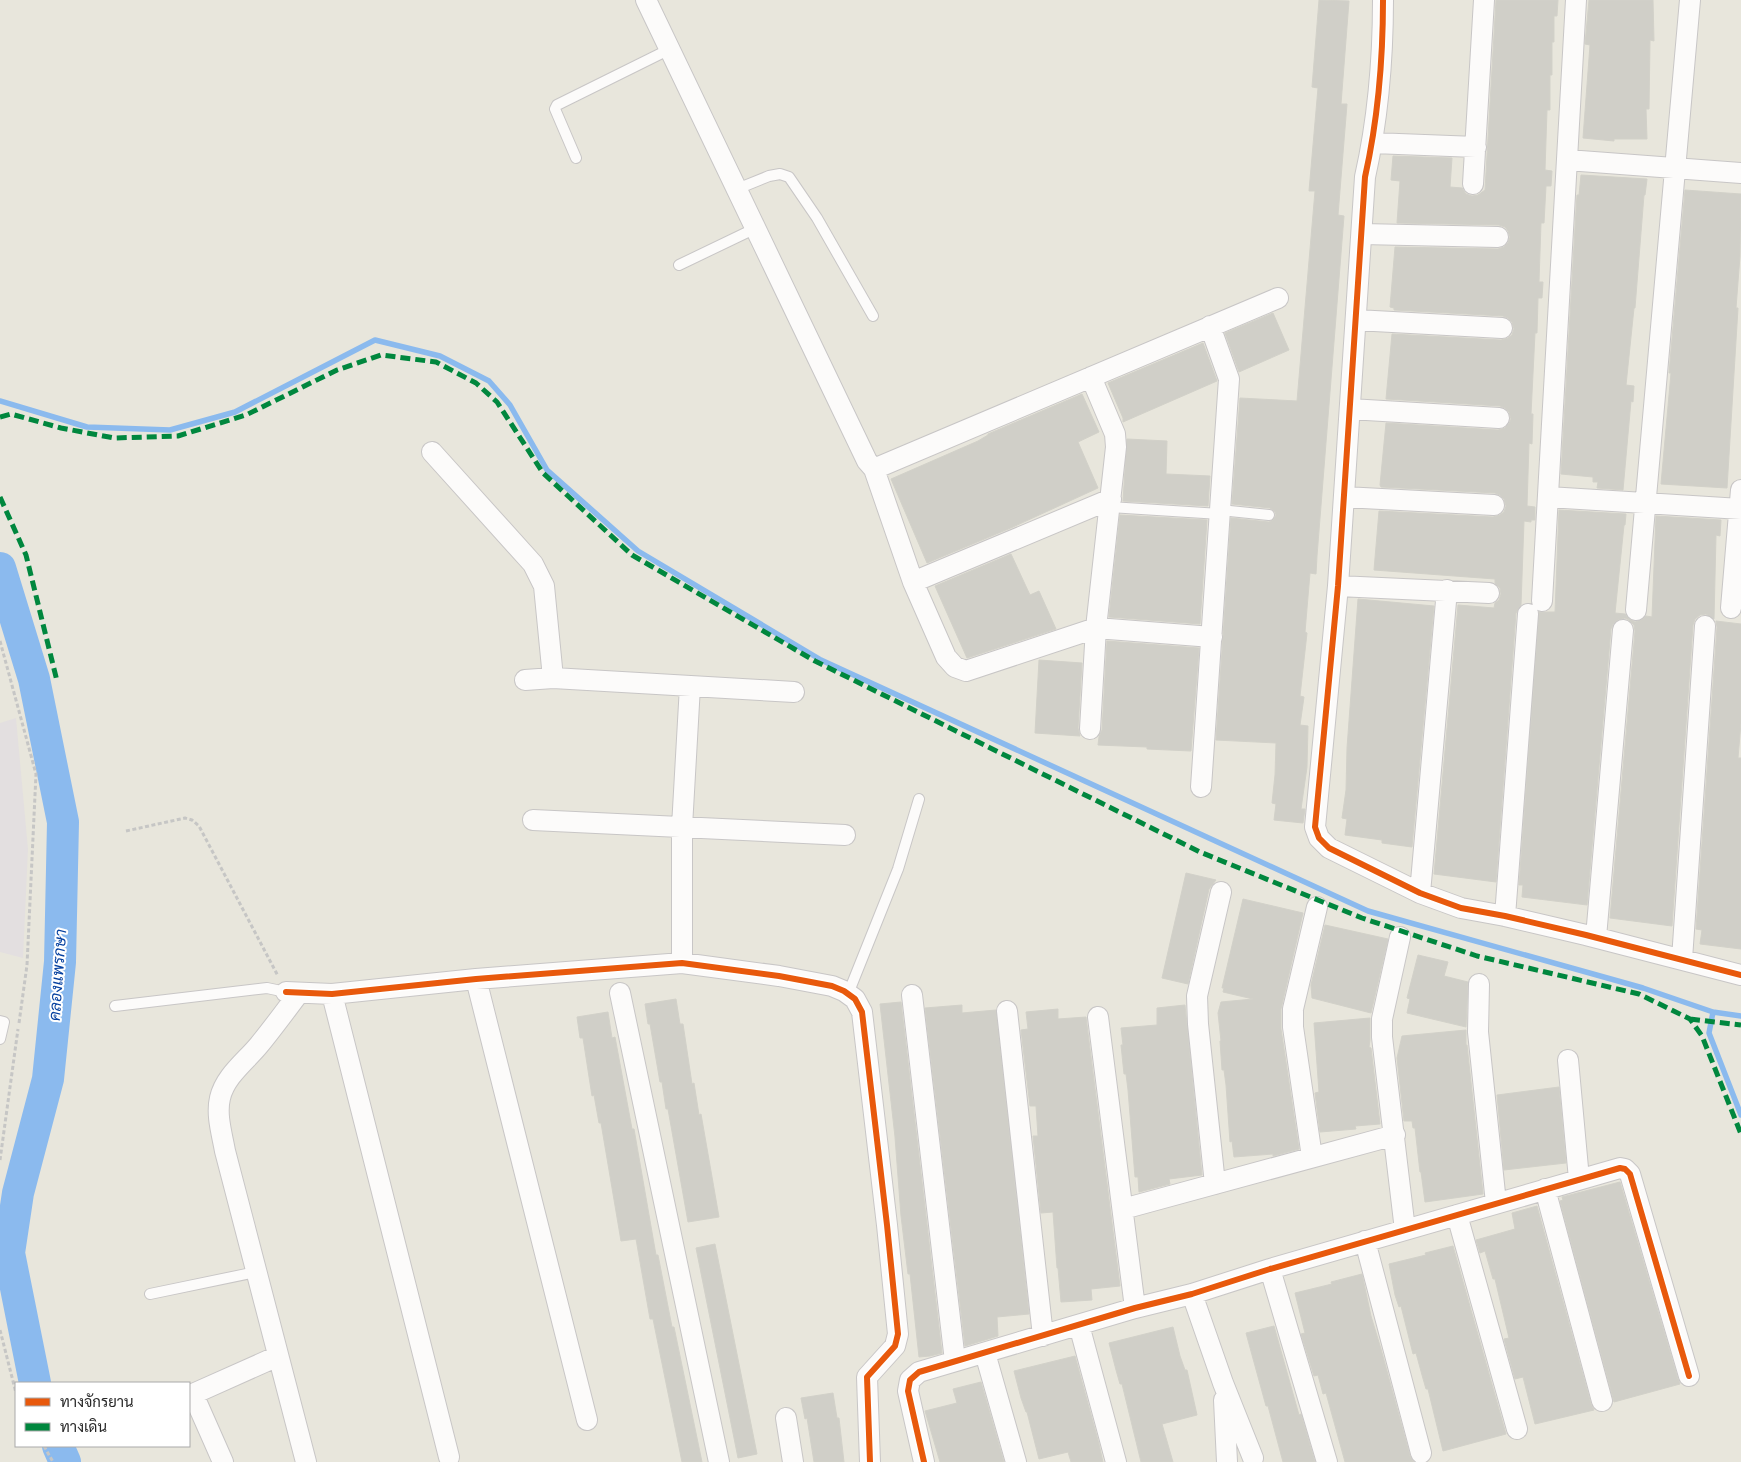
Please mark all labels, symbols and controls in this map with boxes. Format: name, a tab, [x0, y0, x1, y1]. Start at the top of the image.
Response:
water label: คลองแพรกษา	[45, 928, 70, 1022]
legend	[15, 1382, 190, 1447]
text: ทางจักรยาน	[60, 1393, 134, 1411]
text: ทางเดิน	[60, 1418, 107, 1436]

